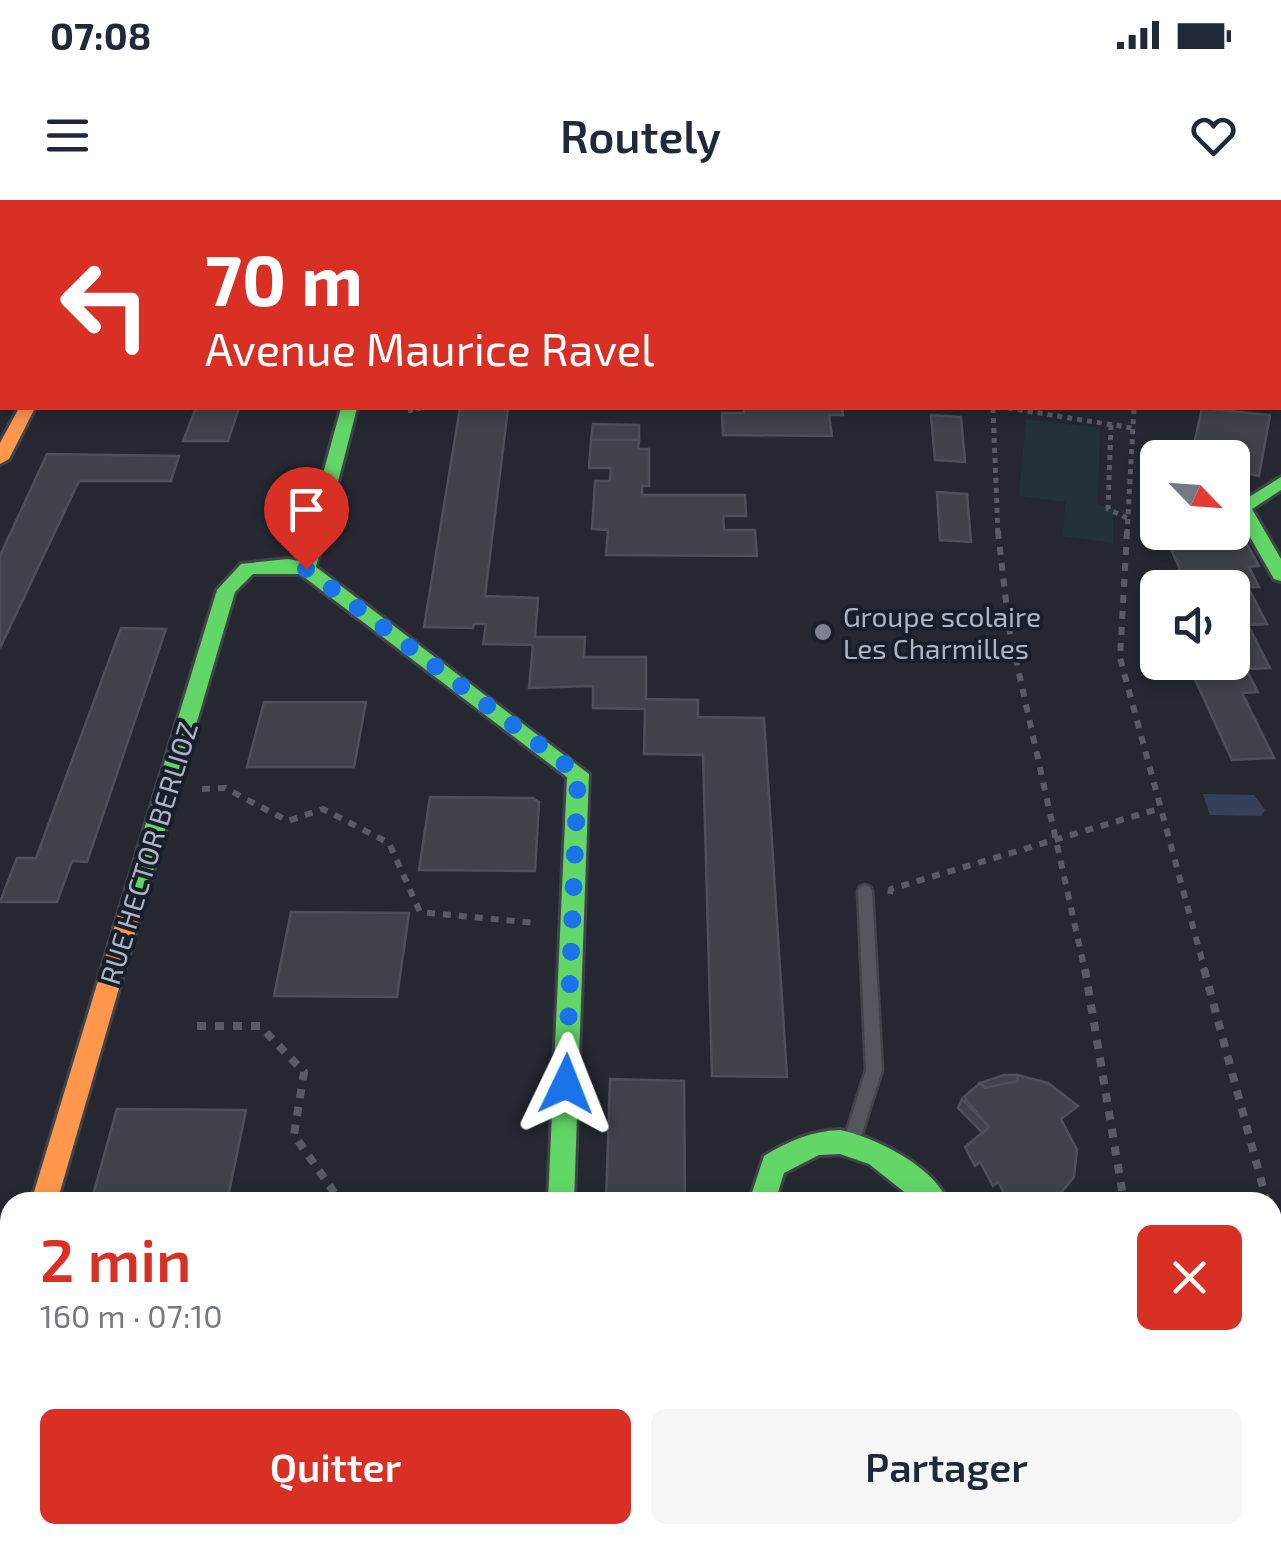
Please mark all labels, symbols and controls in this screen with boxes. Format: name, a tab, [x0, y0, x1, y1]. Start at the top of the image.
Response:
text: 07:08	[50, 12, 151, 58]
icon: menu	[40, 108, 95, 163]
text: Routely	[560, 108, 721, 162]
icon: heart	[1186, 108, 1241, 163]
text: 70 m	[205, 236, 363, 320]
icon: left	[40, 240, 170, 370]
text: Avenue Maurice Ravel	[205, 321, 654, 375]
north arrow	[1140, 440, 1250, 550]
map controls	[1140, 440, 1250, 680]
pin	[264, 467, 349, 570]
icon: arrive	[279, 482, 334, 537]
button: sound	[1140, 570, 1250, 680]
place label: Groupe scolaire Les Charmilles	[843, 599, 1041, 665]
marker: Groupe scolaire Les Charmilles	[812, 621, 834, 643]
street label: RUE HECTOR BERLIOZ	[92, 718, 204, 988]
position arrow	[514, 1032, 618, 1136]
text: 2 min	[40, 1222, 192, 1294]
button: close	[1137, 1225, 1242, 1330]
text: 160 m · 07:10	[40, 1296, 223, 1334]
button: Quitter	[40, 1409, 631, 1524]
button: Partager	[651, 1409, 1242, 1524]

